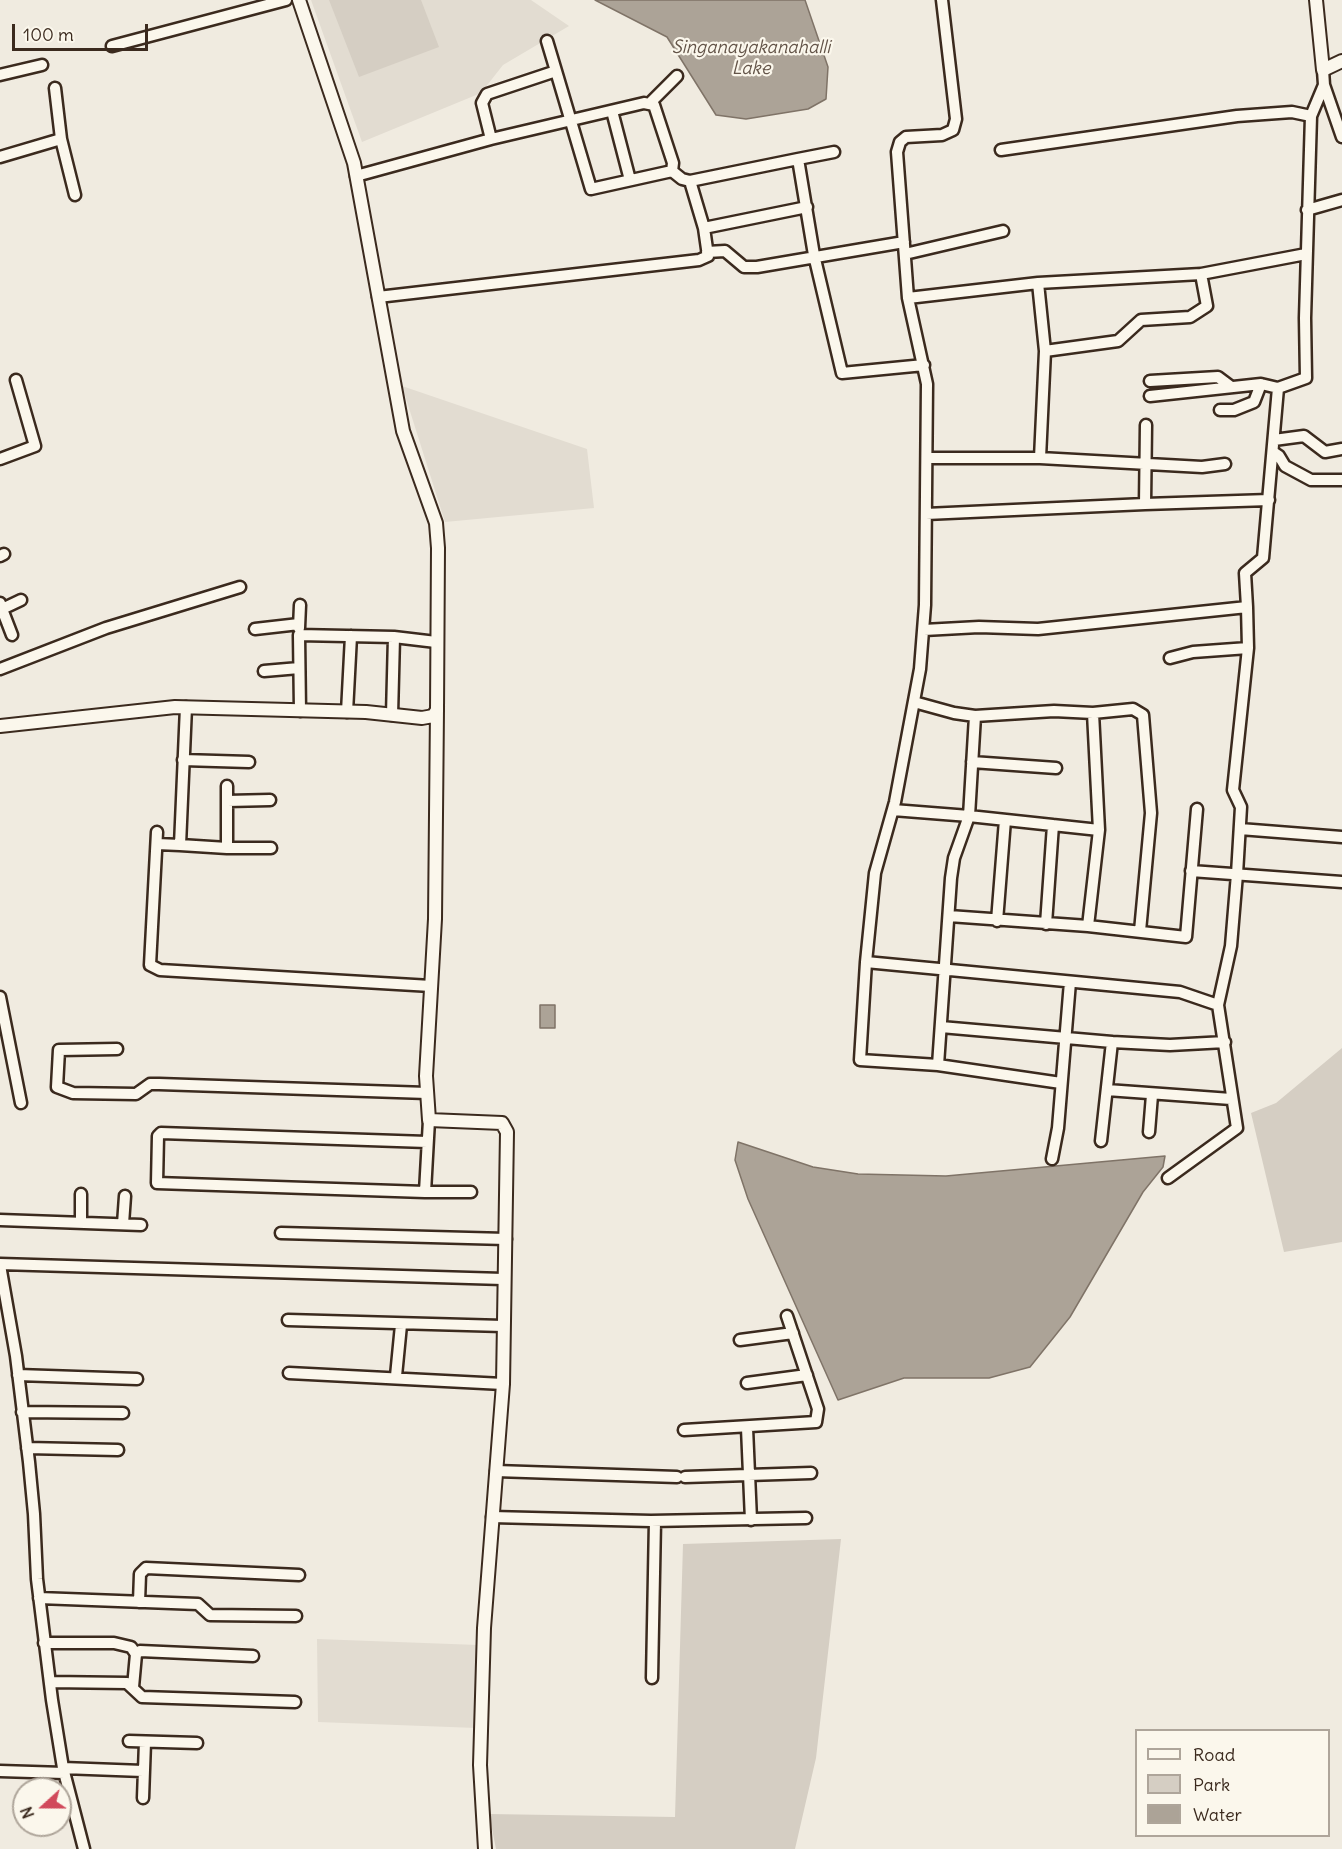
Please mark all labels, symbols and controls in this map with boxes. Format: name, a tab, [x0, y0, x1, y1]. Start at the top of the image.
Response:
scale bar	[15, 12, 152, 50]
text: 100 m	[23, 23, 74, 46]
water label: Singanayakanahalli Lake	[672, 37, 830, 80]
legend	[1135, 1729, 1330, 1837]
text: Road	[1193, 1743, 1235, 1766]
text: Park	[1193, 1773, 1230, 1796]
north arrow	[12, 1777, 72, 1837]
text: Water	[1193, 1803, 1242, 1826]
text: N	[16, 1804, 38, 1821]

